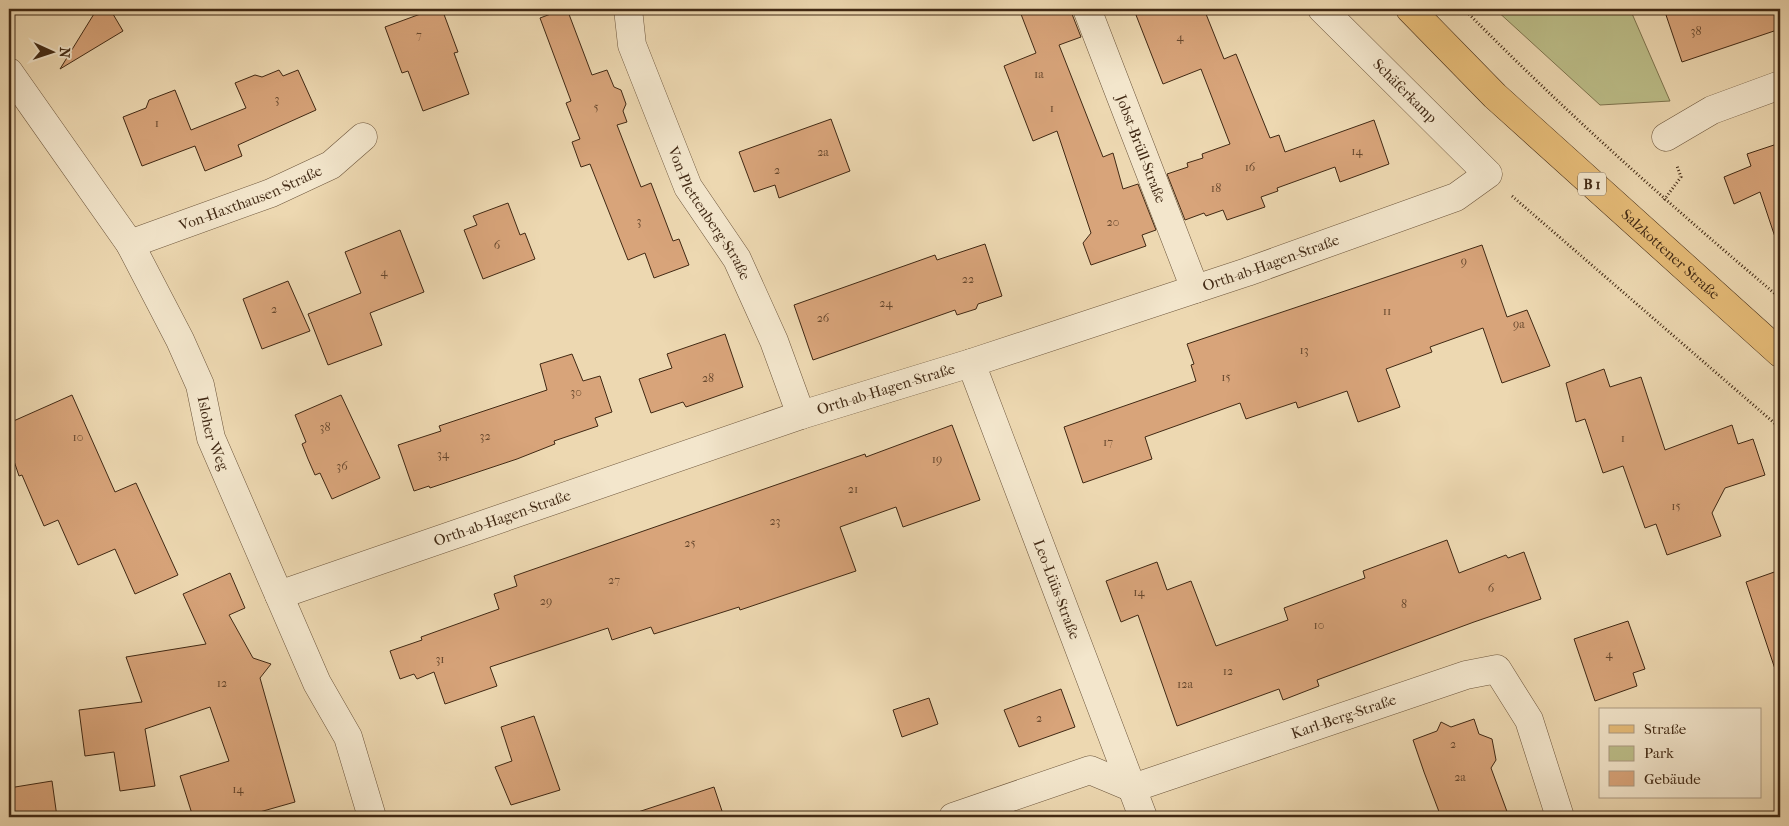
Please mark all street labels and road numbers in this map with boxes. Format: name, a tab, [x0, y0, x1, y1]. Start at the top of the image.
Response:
street label: Schäferkamp	[1369, 55, 1441, 127]
street label: Jobst-Brüll-Straße	[1112, 91, 1170, 206]
street label: Von-Plettenberg-Straße	[664, 143, 754, 283]
street label: Von-Haxthausen-Straße	[176, 161, 325, 235]
road number: B 1	[1578, 172, 1606, 195]
street label: Salzkottener Straße	[1618, 205, 1724, 304]
street label: Orth-ab-Hagen-Straße	[1200, 230, 1342, 295]
street label: Orth-ab-Hagen-Straße	[815, 359, 958, 419]
street label: Isloher Weg	[194, 394, 233, 474]
street label: Orth-ab-Hagen-Straße	[431, 486, 574, 550]
street label: Leo-Lüüs-Straße	[1030, 537, 1084, 642]
street label: Karl-Berg-Straße	[1289, 690, 1399, 743]

